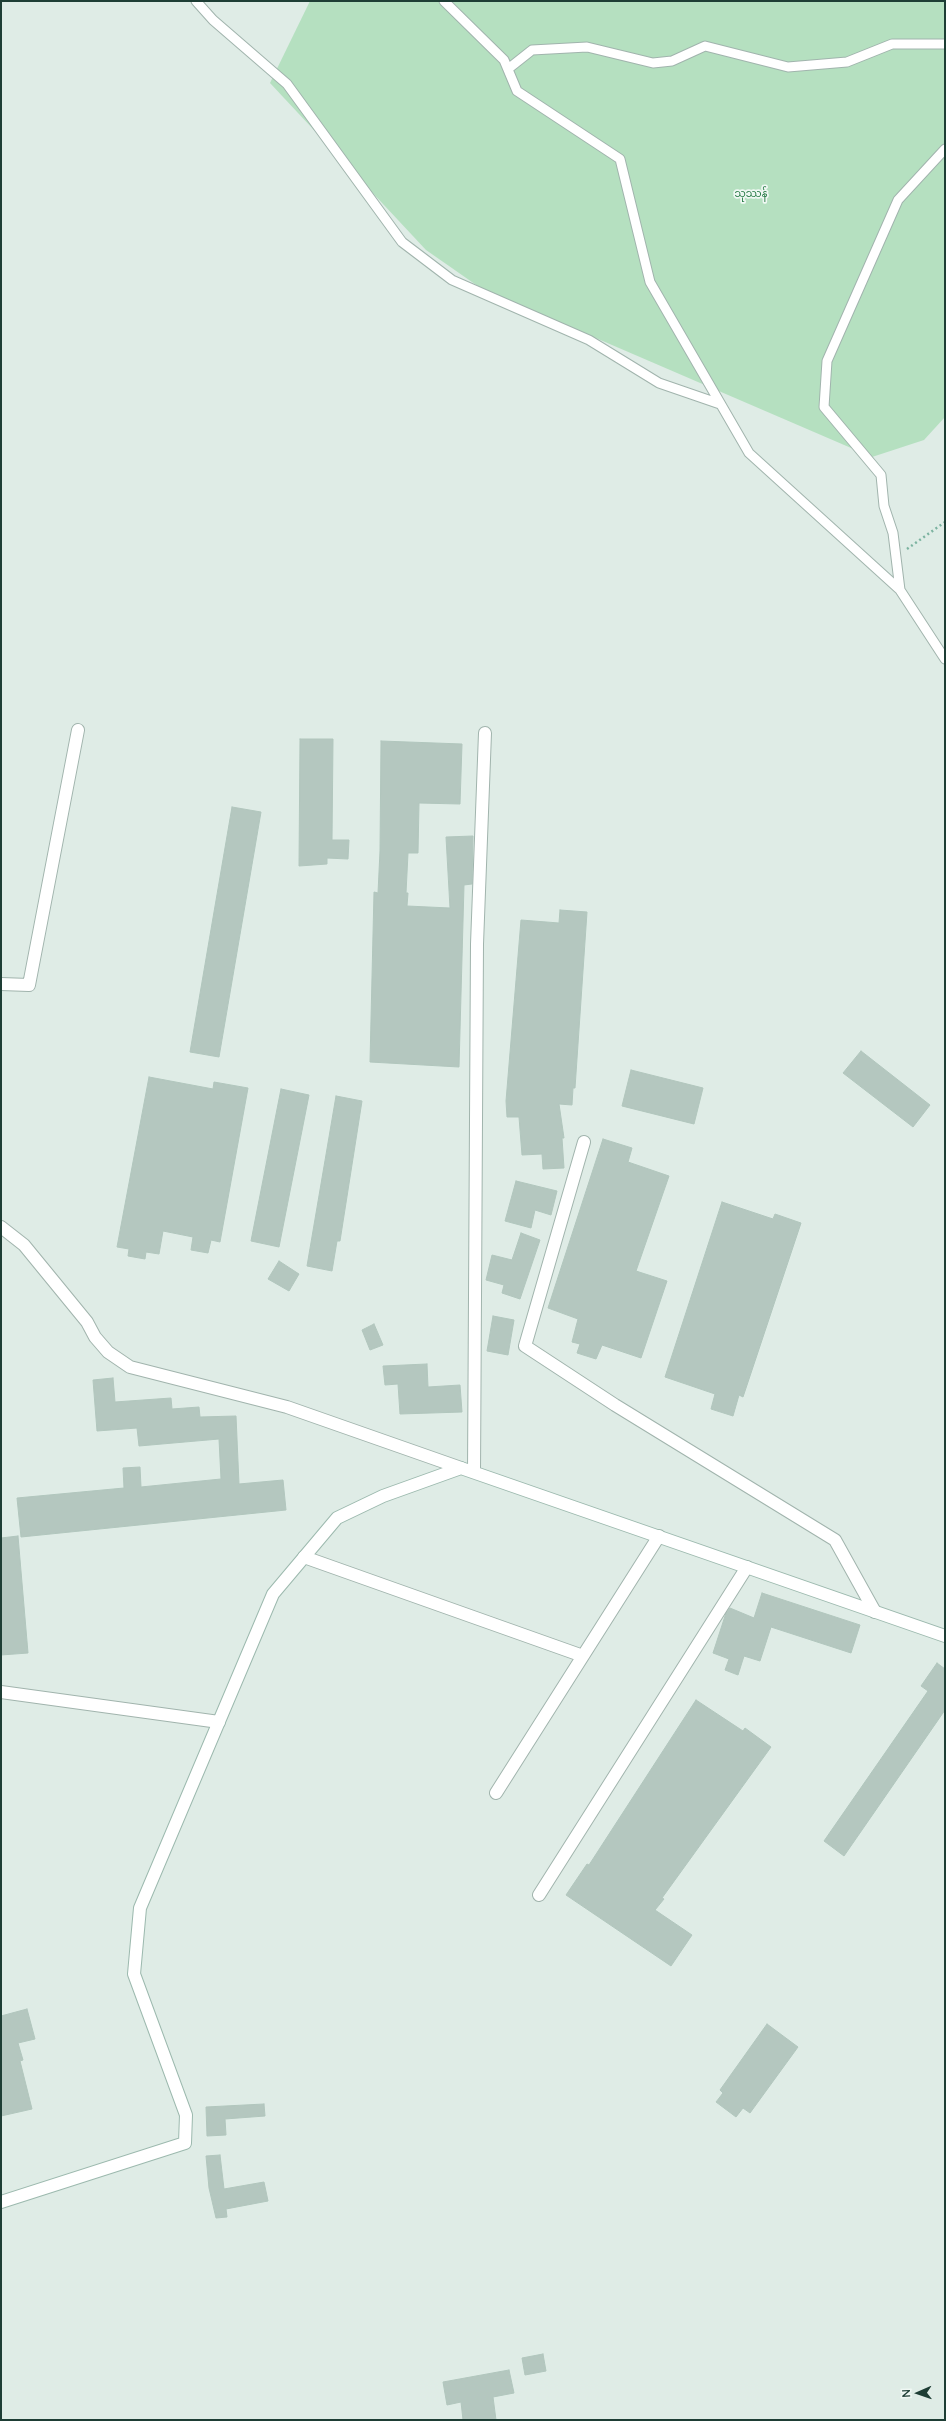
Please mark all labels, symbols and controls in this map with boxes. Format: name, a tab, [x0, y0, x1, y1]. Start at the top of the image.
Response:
park label: သုဿန်	[735, 188, 767, 200]
north arrow	[898, 2373, 938, 2413]
text: N	[899, 2389, 912, 2398]

